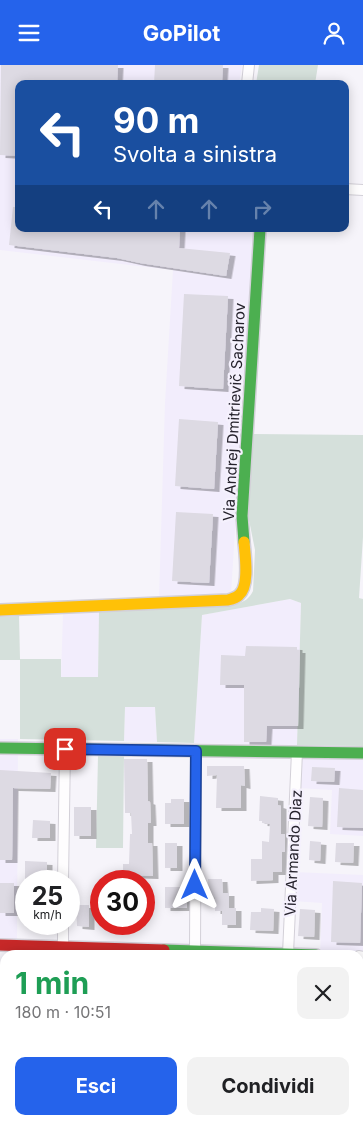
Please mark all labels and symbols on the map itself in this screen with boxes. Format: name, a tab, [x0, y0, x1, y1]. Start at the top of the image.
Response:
street label: Via Andrej Dmitrievič Sacharov	[219, 302, 249, 522]
pin	[44, 728, 86, 770]
street label: Via Armando Diaz	[280, 789, 306, 917]
position arrow	[168, 858, 220, 910]
speed limit sign: 30	[90, 870, 155, 935]

